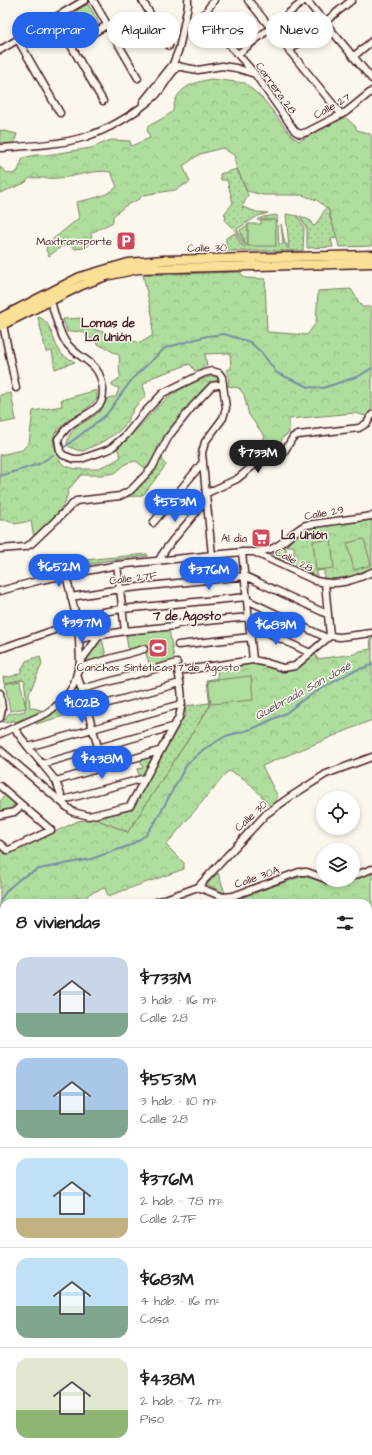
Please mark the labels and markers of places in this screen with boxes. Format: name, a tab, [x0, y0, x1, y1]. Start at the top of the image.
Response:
parking icon: Maxtransporte	[115, 230, 137, 252]
place label: Maxtransporte	[36, 234, 112, 249]
pin: $733M	[230, 440, 286, 474]
pin: $553M	[147, 489, 203, 523]
supermarket icon: Al día	[250, 527, 272, 549]
place label: Al día	[221, 531, 247, 546]
pin: $652M	[31, 554, 87, 588]
pin: $376M	[181, 557, 237, 591]
pin: $397M	[54, 610, 110, 644]
pin: $683M	[248, 612, 304, 646]
sports icon: Canchas Sintéticas 7 de Agosto	[147, 637, 169, 659]
place label: Canchas Sintéticas 7 de Agosto	[77, 660, 240, 676]
pin: $1.02B	[49, 690, 115, 724]
pin: $438M	[74, 746, 130, 780]

